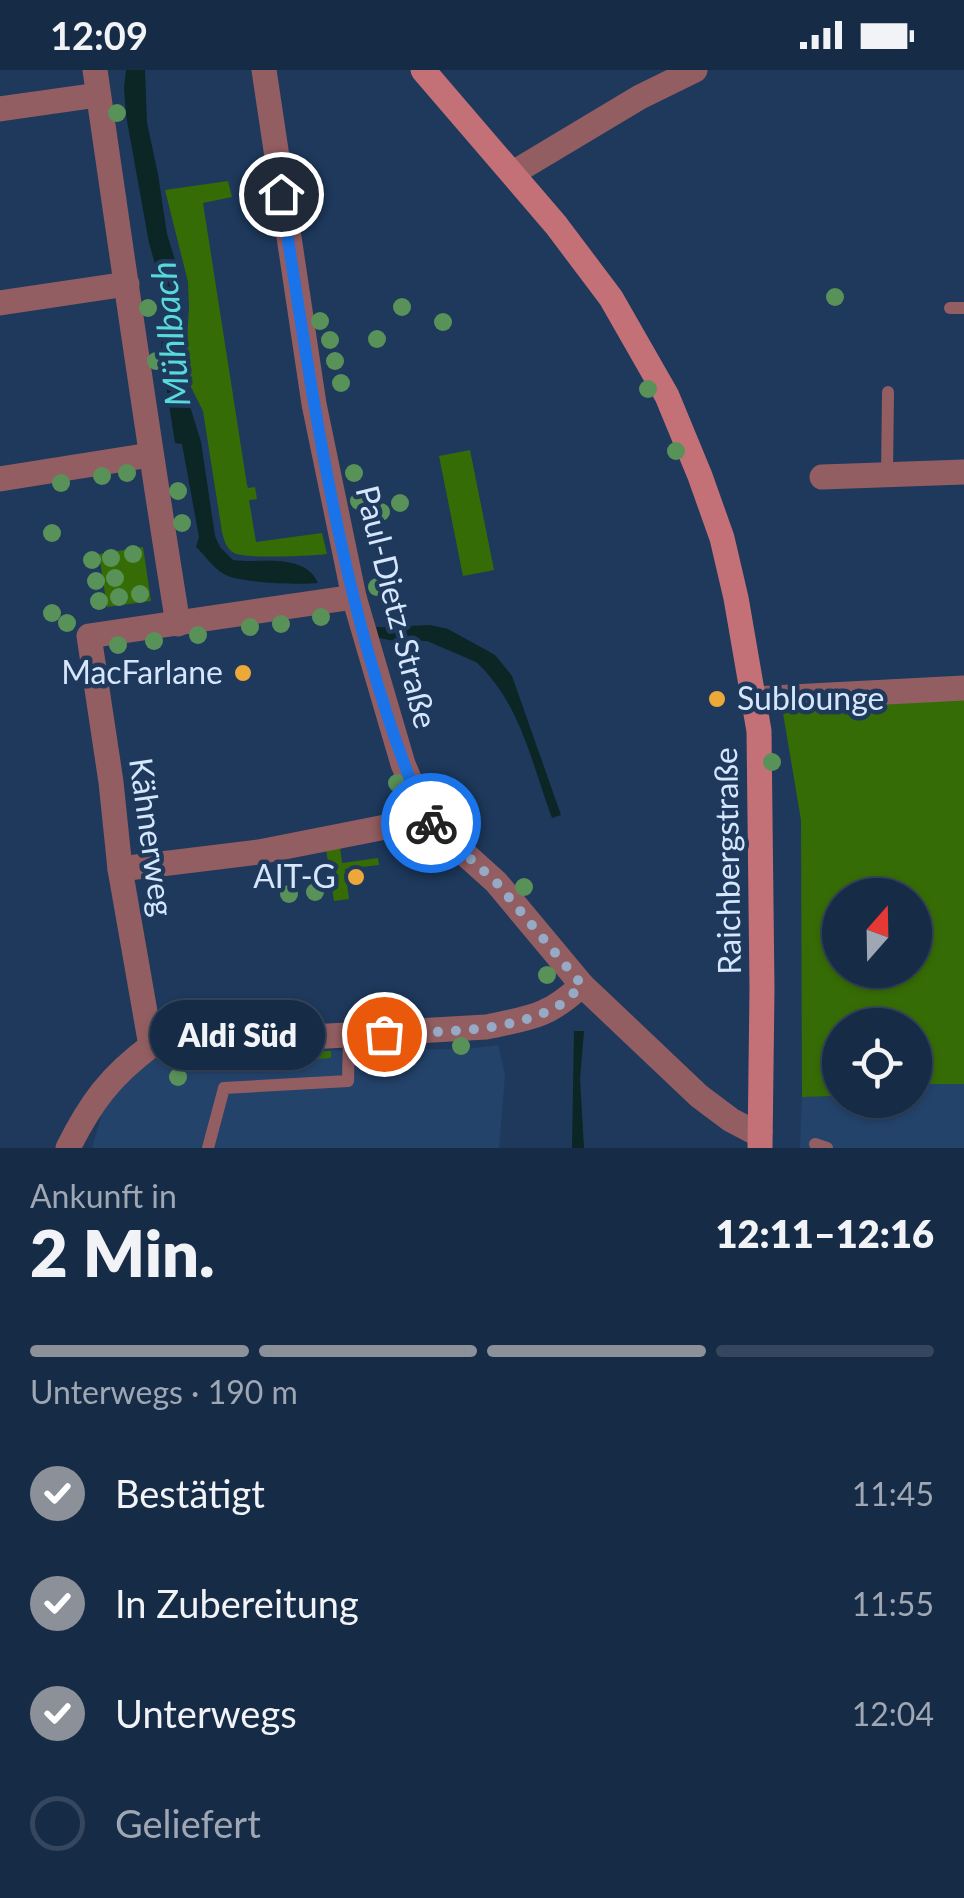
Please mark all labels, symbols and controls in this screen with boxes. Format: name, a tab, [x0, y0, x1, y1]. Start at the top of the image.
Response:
text: 12:09	[50, 12, 148, 58]
pin	[239, 152, 324, 237]
icon: home	[254, 167, 309, 222]
water label: Mühlbach	[141, 260, 198, 409]
street label: Paul-Dietz-Straße	[348, 481, 446, 732]
place label: MacFarlane	[61, 652, 223, 691]
marker: MacFarlane	[232, 662, 254, 684]
place label: Sublounge	[737, 678, 884, 717]
marker: Sublounge	[706, 688, 728, 710]
street label: Raichbergstraße	[705, 747, 748, 975]
street label: Kähnerweg	[122, 755, 183, 919]
courier	[381, 773, 481, 873]
icon: bike	[404, 796, 459, 851]
place label: AIT-G	[253, 856, 336, 895]
marker: AIT-G	[345, 866, 367, 888]
north arrow	[822, 878, 932, 988]
map controls	[822, 878, 932, 1118]
pin	[342, 992, 427, 1077]
callout: Aldi Süd	[149, 999, 324, 1069]
icon: bag	[357, 1007, 412, 1062]
button: locate	[822, 1008, 932, 1118]
text: Aldi Süd	[178, 1015, 297, 1054]
text: Ankunft in	[30, 1176, 177, 1215]
text: 12:11–12:16	[715, 1210, 934, 1256]
text: 2 Min.	[30, 1213, 215, 1291]
text: Unterwegs · 190 m	[30, 1372, 298, 1411]
icon: check	[30, 1466, 85, 1521]
text: Bestätigt	[115, 1470, 265, 1516]
text: 11:45	[852, 1474, 934, 1513]
icon: check	[30, 1576, 85, 1631]
text: In Zubereitung	[115, 1580, 359, 1626]
text: 11:55	[852, 1584, 934, 1623]
icon: check	[30, 1686, 85, 1741]
text: Unterwegs	[115, 1690, 297, 1736]
text: 12:04	[852, 1694, 934, 1733]
text: Geliefert	[115, 1800, 261, 1846]

